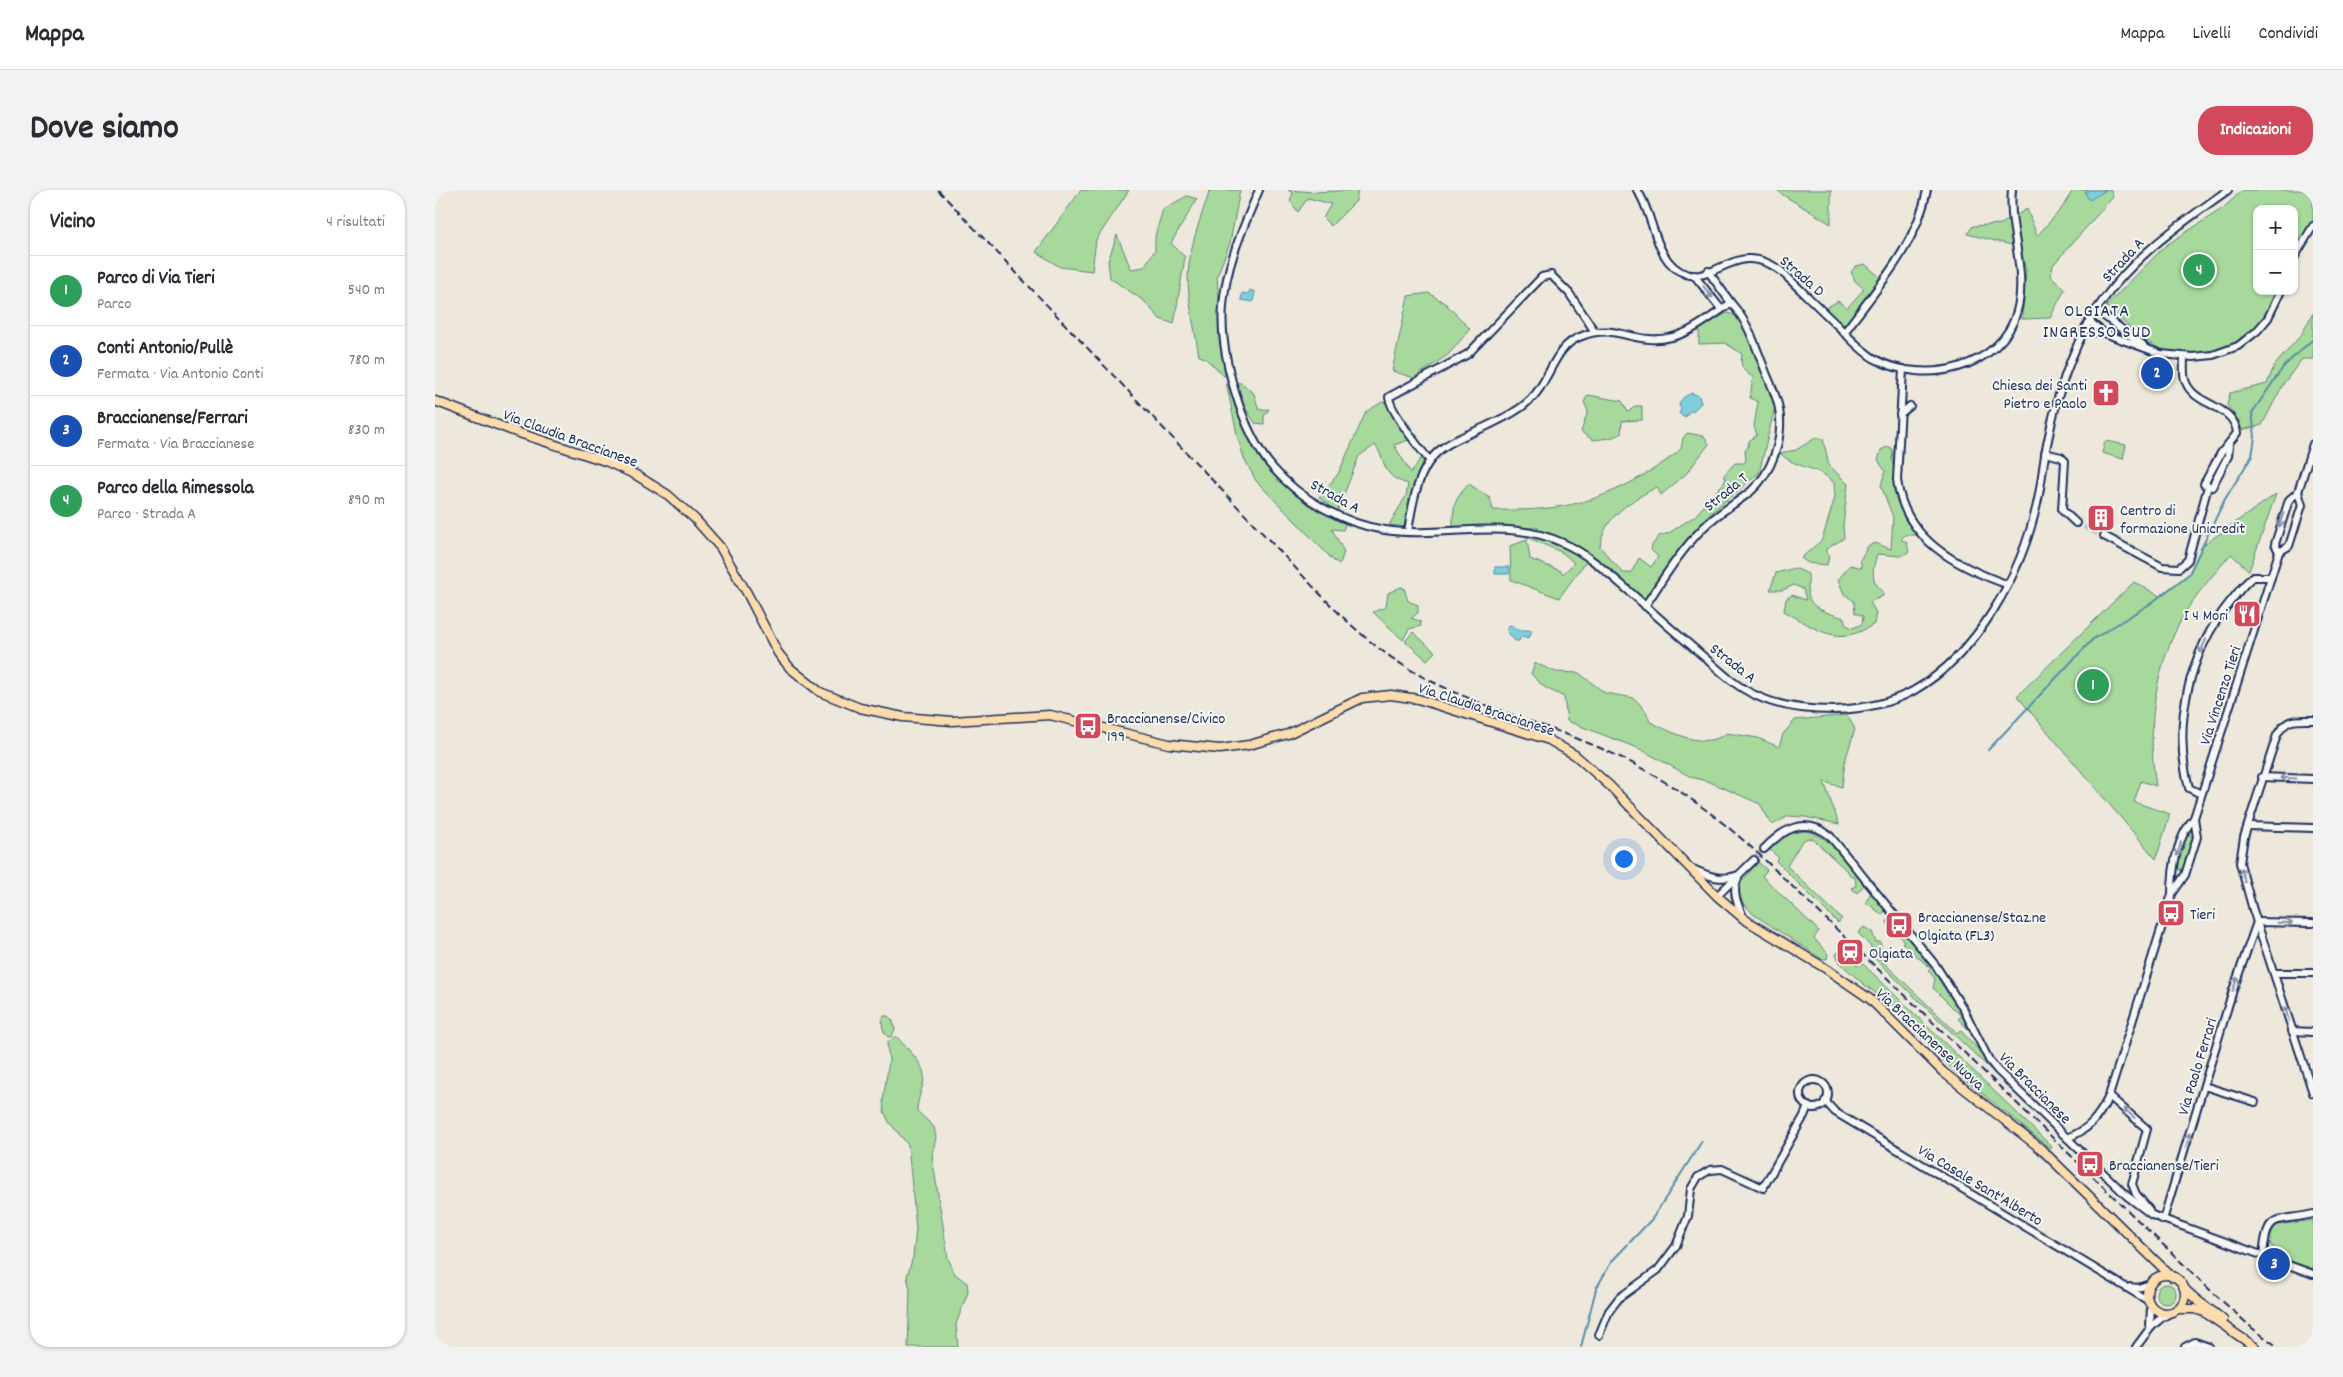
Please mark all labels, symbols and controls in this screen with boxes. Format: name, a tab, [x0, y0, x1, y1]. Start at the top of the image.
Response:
text: Mappa	[25, 18, 84, 52]
text: Mappa	[2121, 22, 2165, 47]
text: Livelli	[2193, 22, 2231, 47]
text: Condividi	[2259, 22, 2318, 47]
text: Dove siamo	[30, 105, 179, 155]
button: Indicazioni	[2198, 106, 2313, 155]
map controls	[2253, 205, 2298, 295]
button: +	[2253, 205, 2298, 250]
text: Vicino	[50, 208, 95, 238]
text: 4 risultati	[326, 211, 385, 234]
street label: Strada A	[2097, 233, 2151, 288]
button: −	[2253, 250, 2298, 295]
street label: Strada D	[1774, 251, 1829, 303]
pin: 4	[2183, 251, 2215, 289]
text: Parco di Via Tieri	[97, 266, 215, 293]
text: 1	[64, 279, 68, 302]
text: 540 m	[348, 279, 385, 302]
one-way arrow	[1702, 285, 1713, 298]
text: Parco	[97, 293, 131, 316]
district label: OLGIATA INGRESSO SUD	[2043, 300, 2151, 346]
text: Conti Antonio/Pullè	[97, 336, 233, 363]
text: 2	[63, 349, 70, 372]
text: 780 m	[349, 349, 385, 372]
pin: 2	[2141, 354, 2173, 392]
text: Fermata · Via Antonio Conti	[97, 363, 263, 386]
place label: Chiesa dei Santi Pietro e Paolo	[1992, 375, 2087, 416]
church icon: Chiesa dei Santi Pietro e Paolo	[2091, 378, 2121, 408]
street label: Via Claudia Braccianese	[499, 404, 641, 474]
text: Braccianense/Ferrari	[97, 406, 248, 433]
text: 3	[62, 419, 70, 442]
text: 830 m	[348, 419, 385, 442]
text: Fermata · Via Braccianese	[97, 433, 254, 456]
street label: Strada T	[1699, 467, 1754, 518]
street label: Strada A	[1306, 474, 1364, 520]
text: Parco della Rimessola	[97, 476, 254, 503]
text: 4	[63, 489, 69, 512]
text: 890 m	[348, 489, 385, 512]
place label: Centro di formazione Unicredit	[2120, 500, 2245, 541]
text: Parco · Strada A	[97, 503, 196, 526]
building icon: Centro di formazione Unicredit	[2086, 503, 2116, 533]
one-way arrow	[2276, 512, 2286, 528]
restaurant icon: I 4 Mori	[2232, 599, 2262, 629]
place label: I 4 Mori	[2184, 605, 2228, 628]
street label: Strada A	[1704, 638, 1761, 690]
one-way arrow	[2198, 638, 2208, 653]
street label: Via Vincenzo Tieri	[2195, 643, 2248, 748]
pin: 1	[2077, 666, 2109, 704]
street label: Via Claudia Braccianese	[1415, 677, 1557, 743]
place label: Braccianense/Civico 199	[1107, 708, 1225, 749]
bus stop icon: Braccianense/Civico 199	[1073, 711, 1103, 741]
one-way arrow	[2280, 773, 2296, 783]
one-way arrow	[2173, 841, 2183, 857]
your location	[1611, 846, 1637, 872]
one-way arrow	[2238, 868, 2247, 884]
bus stop icon: Tieri	[2156, 898, 2186, 928]
place label: Tieri	[2190, 904, 2215, 927]
place label: Braccianense/Staz.ne Olgiata (FL3)	[1918, 907, 2046, 948]
bus stop icon: Braccianense/Staz.ne Olgiata (FL3)	[1884, 910, 1914, 940]
one-way arrow	[2277, 918, 2293, 927]
station icon: Olgiata	[1835, 937, 1865, 967]
place label: Olgiata	[1869, 943, 1913, 966]
one-way arrow	[2231, 977, 2240, 993]
street label: Via Braccianense Nuova	[1870, 983, 1989, 1097]
one-way arrow	[2281, 1006, 2291, 1022]
street label: Via Paolo Ferrari	[2173, 1015, 2224, 1118]
street label: Via Braccianese	[1993, 1047, 2076, 1130]
one-way arrow	[2122, 1107, 2135, 1119]
one-way arrow	[2183, 1132, 2193, 1148]
street label: Via Casale Sant'Alberto	[1913, 1140, 2047, 1233]
bus stop icon: Braccianense/Tieri	[2075, 1149, 2105, 1179]
place label: Braccianense/Tieri	[2109, 1155, 2219, 1178]
pin: 3	[2258, 1245, 2290, 1283]

